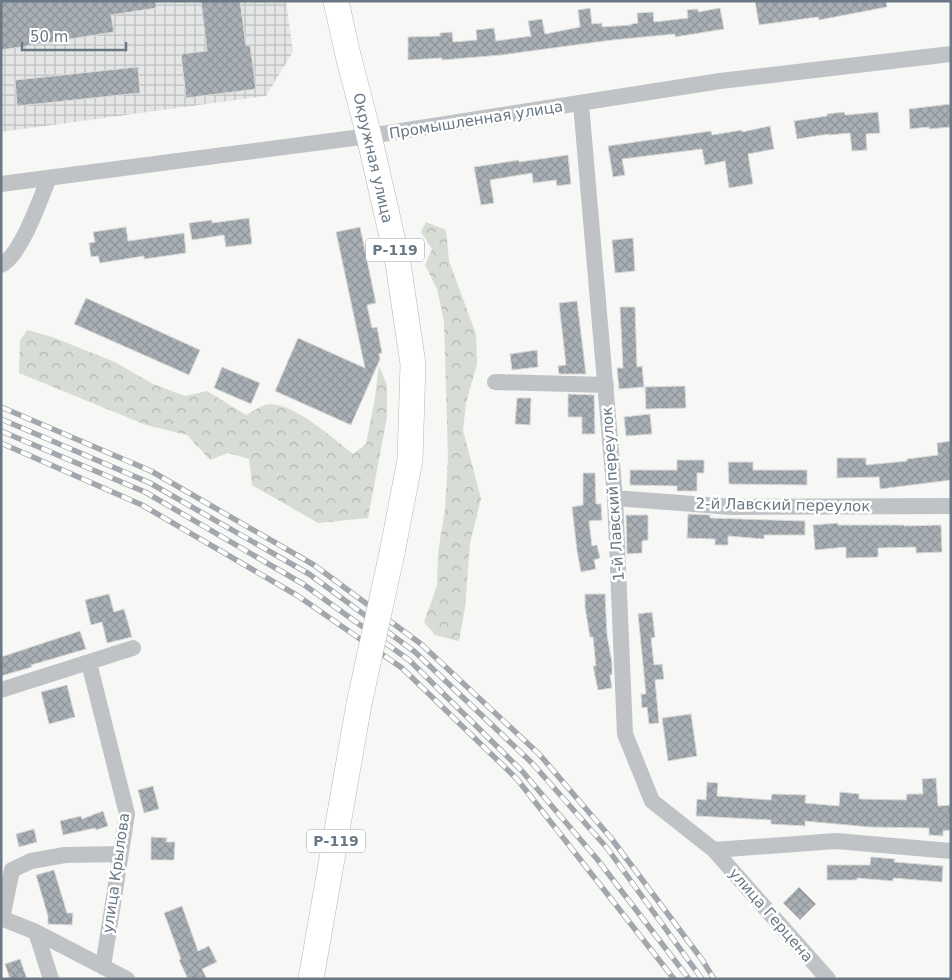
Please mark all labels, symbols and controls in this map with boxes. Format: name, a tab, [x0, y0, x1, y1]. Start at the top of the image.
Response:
scale bar	[22, 20, 126, 52]
text: 50 m	[30, 28, 68, 46]
street label: Окружная улица	[349, 91, 397, 225]
street label: Промышленная улица	[388, 97, 564, 143]
road number: Р-119	[366, 238, 424, 262]
street label: 1-й Лавский переулок	[598, 406, 628, 582]
street label: 2-й Лавский переулок	[695, 494, 871, 516]
street label: улица Крылова	[99, 812, 133, 934]
road number: Р-119	[307, 829, 365, 852]
street label: улица Герцена	[725, 864, 817, 966]

